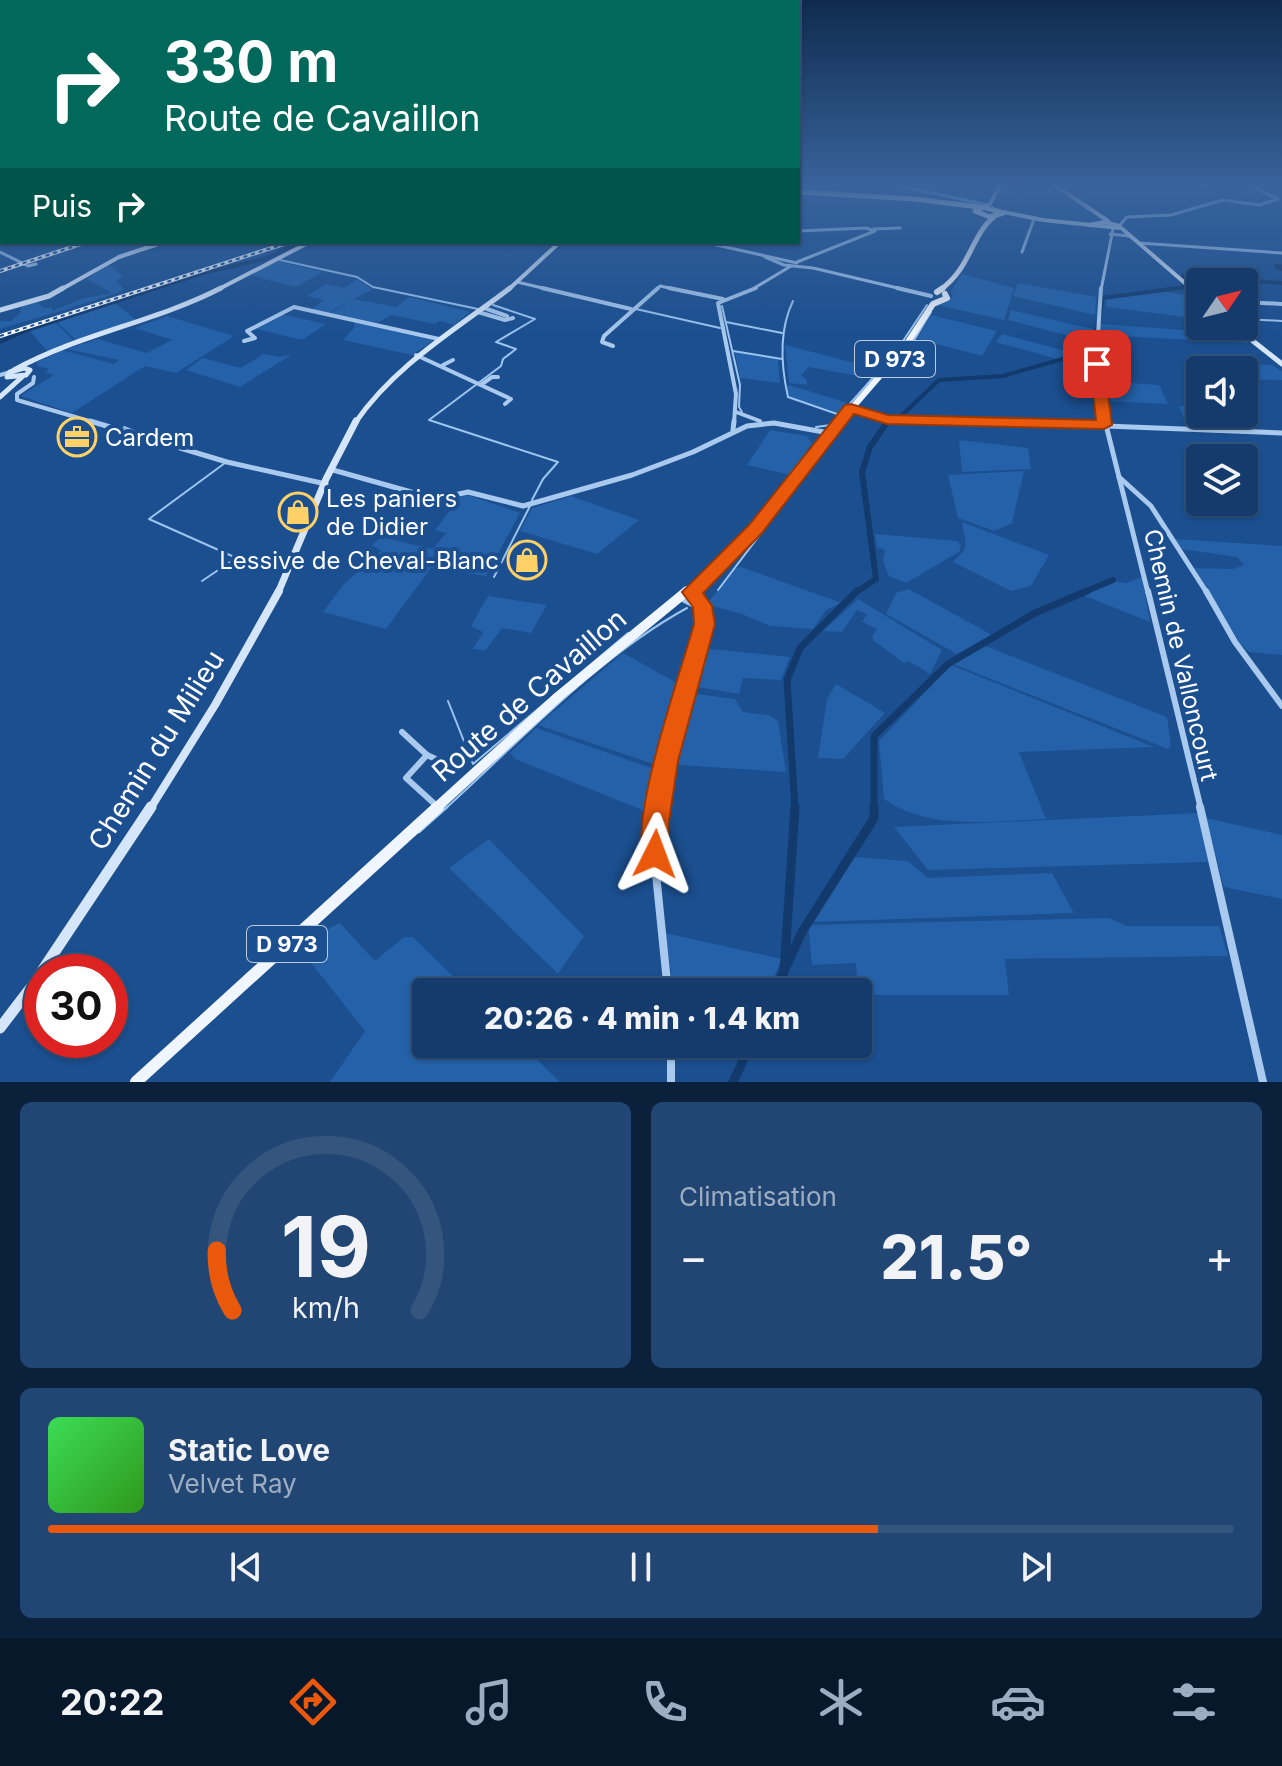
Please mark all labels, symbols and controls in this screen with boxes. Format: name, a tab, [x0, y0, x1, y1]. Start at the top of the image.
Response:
text: 330 m	[164, 28, 338, 96]
icon: right	[32, 32, 136, 136]
text: Route de Cavaillon	[164, 96, 480, 140]
icon: right	[108, 184, 152, 228]
text: Puis	[32, 188, 92, 224]
north arrow	[1186, 268, 1258, 340]
map controls	[1186, 268, 1258, 516]
pin	[1063, 330, 1131, 398]
road number: D 973	[855, 341, 935, 377]
icon: arrive	[1075, 342, 1119, 386]
button: sound	[1186, 356, 1258, 428]
office icon: Cardem	[56, 416, 98, 458]
place label: Cardem	[105, 423, 194, 452]
button: layers	[1186, 444, 1258, 516]
place label: Les paniers de Didier	[326, 484, 457, 541]
shop icon: Les paniers de Didier	[277, 491, 319, 533]
street label: Chemin de Valloncourt	[1138, 526, 1224, 784]
shop icon: Lessive de Cheval-Blanc	[506, 539, 548, 581]
place label: Lessive de Cheval-Blanc	[219, 546, 499, 575]
street label: Route de Cavaillon	[425, 601, 633, 789]
street label: Chemin du Milieu	[81, 644, 231, 856]
position arrow	[613, 812, 697, 896]
road number: D 973	[247, 926, 327, 962]
speed limit sign: 30	[24, 954, 128, 1058]
text: 20:26 · 4 min · 1.4 km	[484, 1000, 800, 1036]
text: Climatisation	[679, 1181, 837, 1212]
text: 19	[281, 1196, 370, 1297]
text: 21.5°	[880, 1221, 1033, 1293]
text: −	[679, 1230, 708, 1284]
text: +	[1205, 1230, 1234, 1284]
text: km/h	[292, 1290, 359, 1325]
text: Static Love	[168, 1432, 330, 1468]
text: Velvet Ray	[168, 1468, 297, 1499]
icon: previous	[224, 1545, 268, 1589]
icon: pause	[619, 1545, 663, 1589]
icon: next	[1014, 1545, 1058, 1589]
icon: directions	[285, 1674, 341, 1730]
icon: music	[461, 1674, 517, 1730]
icon: phone	[637, 1674, 693, 1730]
icon: climate	[813, 1674, 869, 1730]
icon: car	[990, 1674, 1046, 1730]
icon: filters	[1166, 1674, 1222, 1730]
text: 20:22	[60, 1680, 164, 1724]

